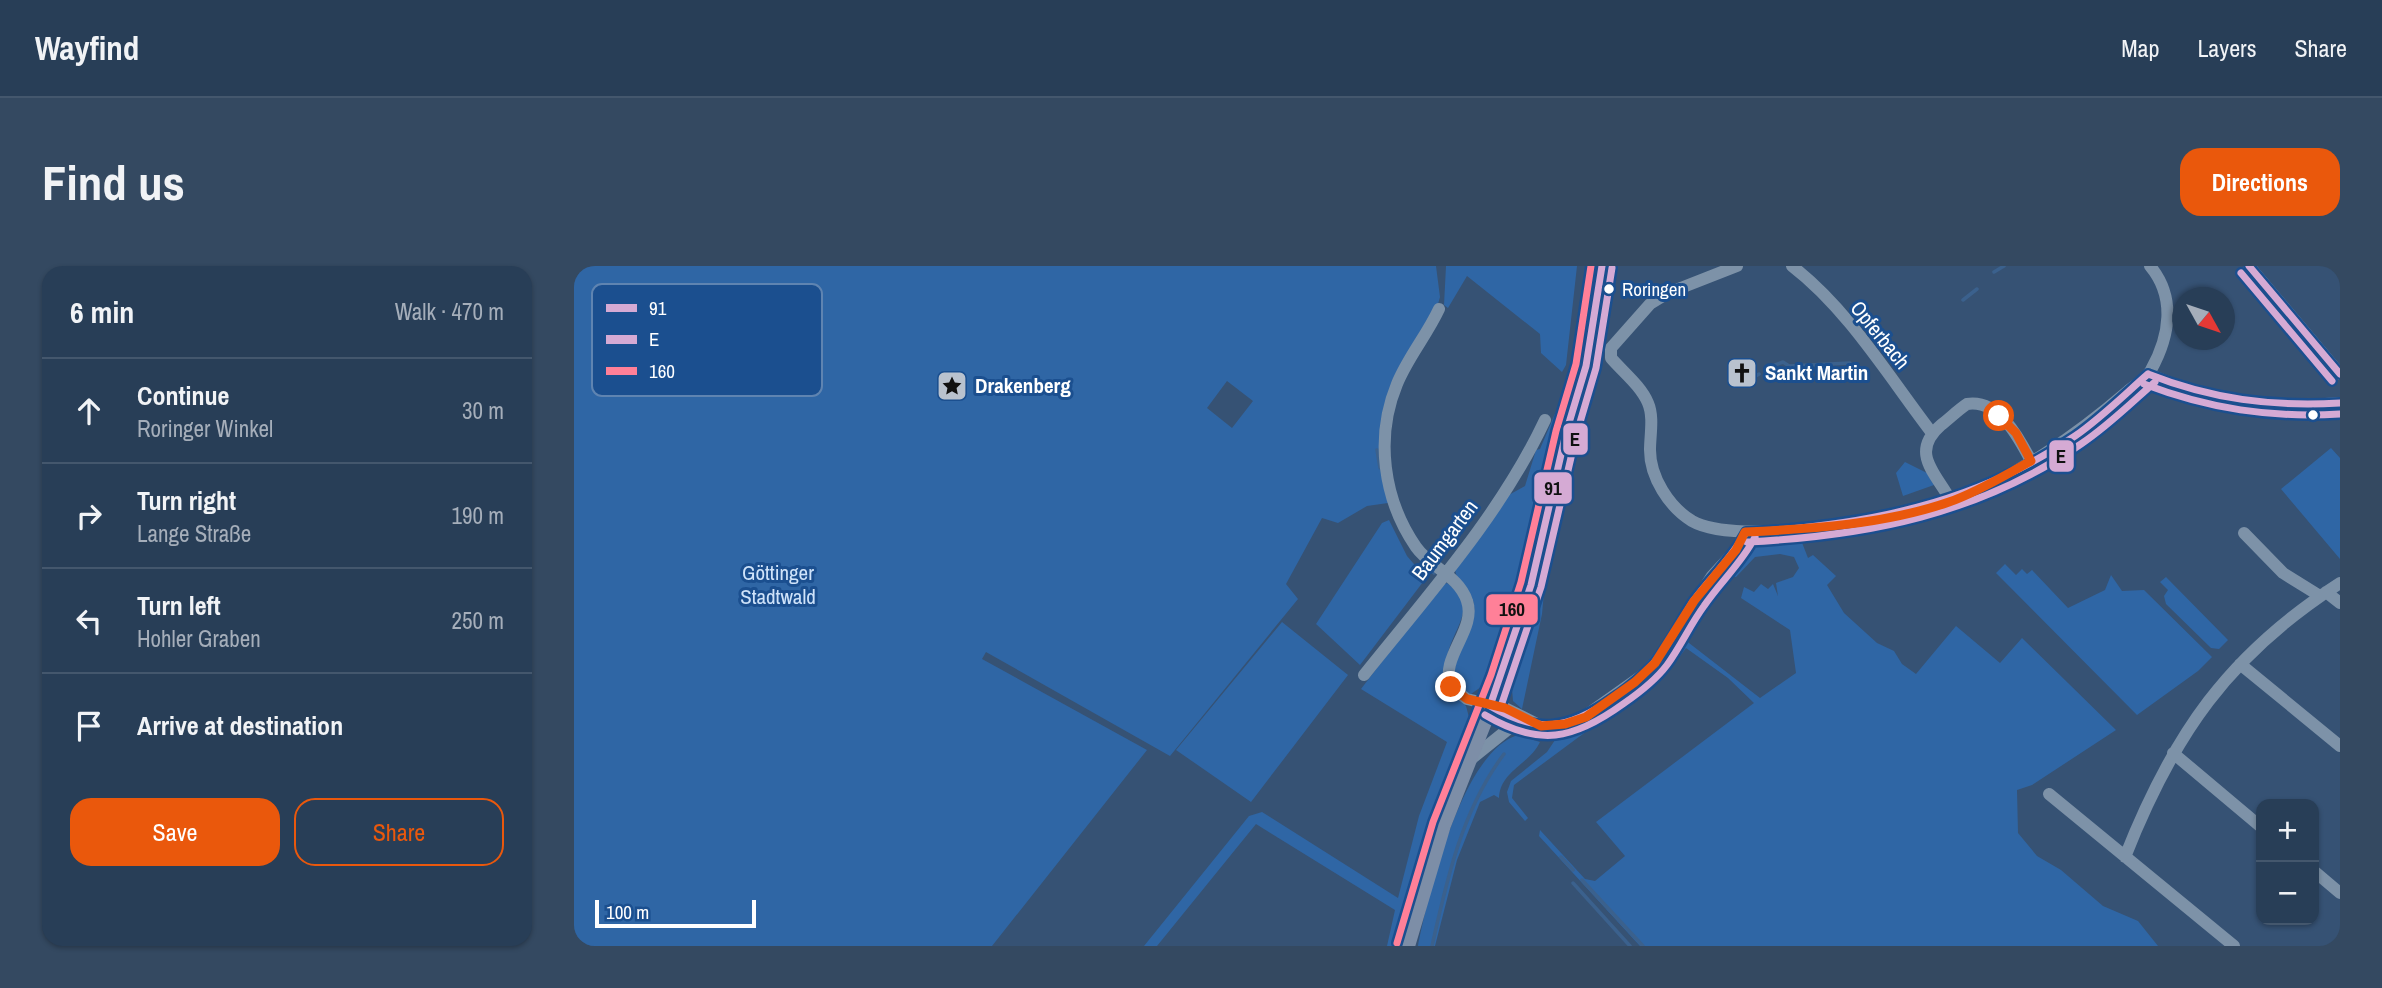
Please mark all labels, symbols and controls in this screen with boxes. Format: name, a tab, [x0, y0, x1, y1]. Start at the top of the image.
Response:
text: Wayfind	[35, 26, 139, 70]
text: Map	[2121, 32, 2159, 64]
text: Layers	[2197, 32, 2256, 64]
text: Share	[2294, 32, 2347, 64]
button: Directions	[2180, 148, 2340, 216]
text: Find us	[42, 149, 185, 215]
place label: Roringen	[1622, 276, 1686, 302]
marker: Roringen	[1602, 282, 1616, 296]
legend	[592, 284, 822, 396]
north arrow	[2172, 287, 2235, 350]
text: 6 min	[70, 292, 134, 332]
street label: Opferbach	[1844, 294, 1917, 375]
text: 91	[649, 295, 667, 321]
text: Walk · 470 m	[395, 296, 504, 327]
text: E	[649, 326, 659, 352]
church icon: Sankt Martin	[1725, 356, 1759, 390]
text: 160	[649, 358, 675, 384]
place label: Sankt Martin	[1765, 358, 1868, 387]
place icon: Drakenberg	[935, 369, 969, 403]
place label: Drakenberg	[975, 371, 1071, 400]
text: Continue	[137, 378, 229, 413]
icon: ahead	[70, 392, 108, 430]
text: 30 m	[462, 395, 504, 426]
route start	[1983, 400, 2014, 431]
unlabelled marker	[2306, 408, 2320, 422]
text: Roringer Winkel	[137, 413, 273, 444]
line badge: E	[1562, 422, 1589, 456]
text: E	[1570, 426, 1580, 452]
line badge: E	[2048, 439, 2075, 473]
text: E	[2056, 443, 2066, 469]
line badge: 91	[1533, 471, 1573, 505]
text: 91	[1544, 475, 1562, 501]
text: Turn right	[137, 483, 236, 518]
street label: Baumgarten	[1405, 494, 1484, 586]
icon: right	[70, 497, 108, 535]
text: 190 m	[452, 500, 504, 531]
text: Lange Straße	[137, 518, 251, 549]
park label: Göttinger Stadtwald	[740, 558, 816, 611]
text: Turn left	[137, 588, 221, 623]
line badge: 160	[1485, 593, 1539, 626]
text: 160	[1499, 596, 1525, 622]
icon: left	[70, 602, 108, 640]
text: 250 m	[452, 605, 504, 636]
text: Hohler Graben	[137, 623, 261, 654]
route end	[1435, 671, 1466, 702]
icon: arrive	[70, 707, 108, 745]
text: Arrive at destination	[137, 708, 343, 743]
button: Save	[70, 798, 280, 866]
button: Share	[294, 798, 504, 866]
map controls	[2256, 799, 2319, 925]
button: +	[2256, 799, 2319, 862]
button: −	[2256, 862, 2319, 925]
scale bar	[595, 897, 756, 929]
text: 100 m	[606, 899, 649, 925]

